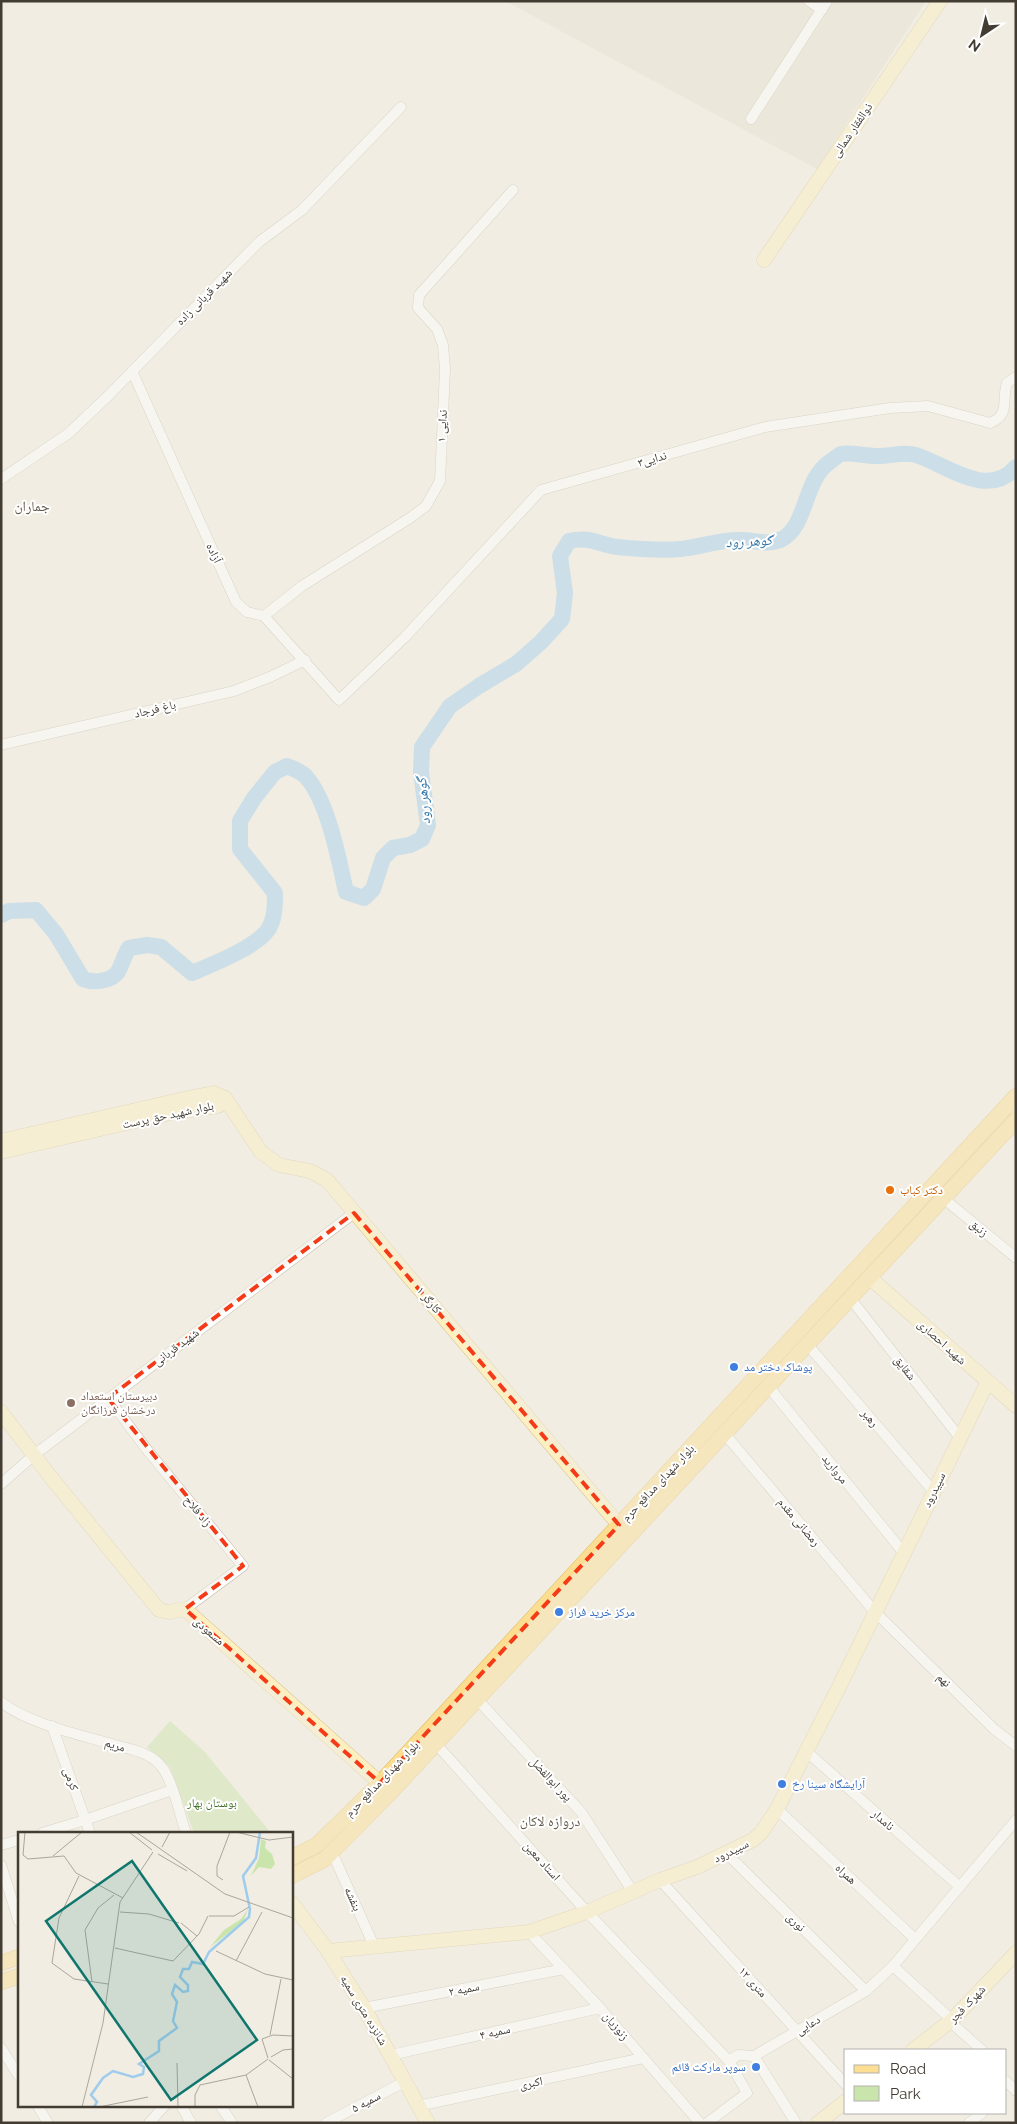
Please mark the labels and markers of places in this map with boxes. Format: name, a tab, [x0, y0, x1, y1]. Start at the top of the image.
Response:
place label: دکتر کباب	[900, 1183, 943, 1197]
marker: دکتر کباب	[884, 1184, 896, 1196]
place label: پوشاک دختر مد	[744, 1360, 813, 1374]
marker: پوشاک دختر مد	[728, 1361, 740, 1373]
place label: دبیرستان استعداد درخشان فرزانگان	[81, 1389, 157, 1417]
marker: دبیرستان استعداد درخشان فرزانگان	[65, 1397, 77, 1409]
place label: مرکز خرید فراز	[568, 1605, 635, 1619]
marker: مرکز خرید فراز	[553, 1606, 565, 1618]
place label: آرایشگاه سینا رخ	[792, 1777, 866, 1791]
marker: آرایشگاه سینا رخ	[776, 1778, 788, 1790]
place label: سوپر مارکت قائم	[672, 2060, 746, 2075]
marker: سوپر مارکت قائم	[750, 2061, 762, 2073]

